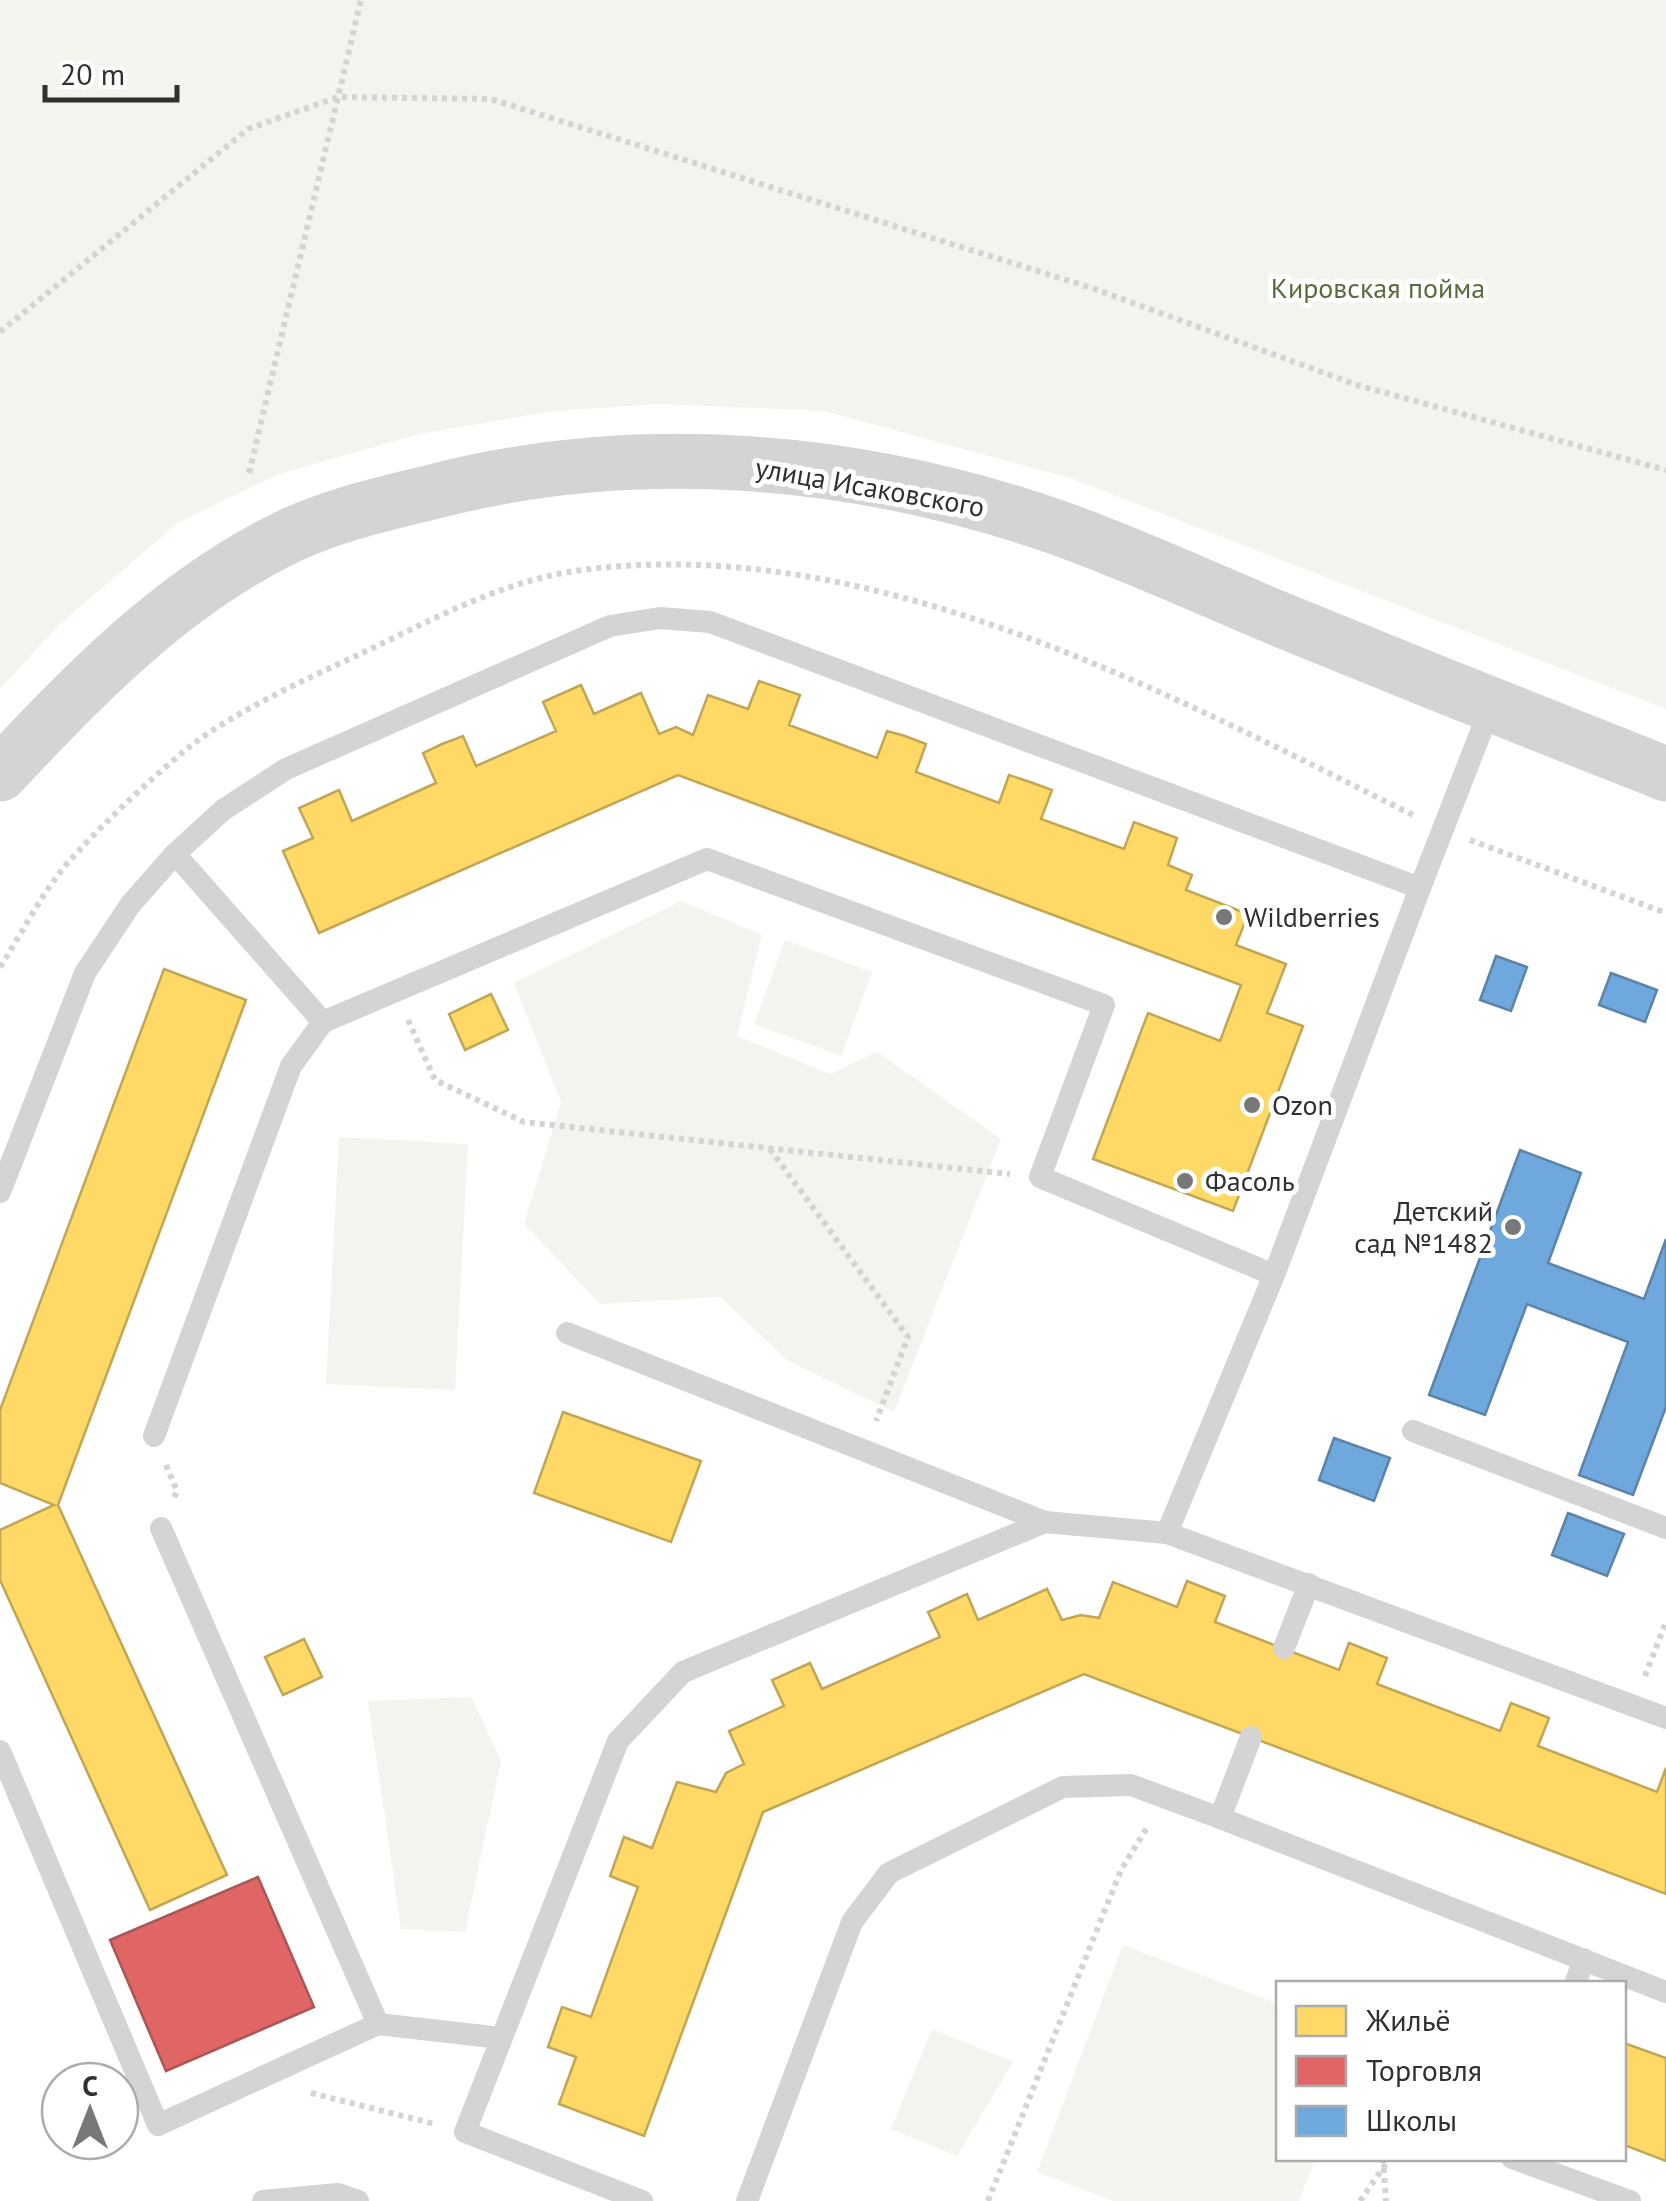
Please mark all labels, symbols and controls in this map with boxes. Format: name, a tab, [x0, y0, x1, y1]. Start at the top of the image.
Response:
scale bar	[45, 40, 178, 102]
text: 20 m	[60, 54, 125, 93]
park label: Кировская пойма	[1271, 269, 1485, 306]
street label: улица Исаковского	[753, 448, 988, 525]
place label: Wildberries	[1244, 898, 1380, 935]
marker: Wildberries	[1213, 906, 1235, 928]
place label: Ozon	[1272, 1086, 1333, 1123]
marker: Ozon	[1241, 1094, 1263, 1116]
place label: Фасоль	[1205, 1162, 1295, 1199]
marker: Фасоль	[1174, 1170, 1196, 1192]
place label: Детский сад №1482	[1354, 1192, 1493, 1261]
marker: Детский сад №1482	[1502, 1216, 1524, 1238]
legend	[1276, 1981, 1626, 2161]
text: Жильё	[1365, 2000, 1450, 2039]
text: Торговля	[1366, 2050, 1482, 2089]
north arrow	[40, 2061, 140, 2161]
text: С	[82, 2067, 98, 2104]
text: Школы	[1366, 2100, 1457, 2139]

